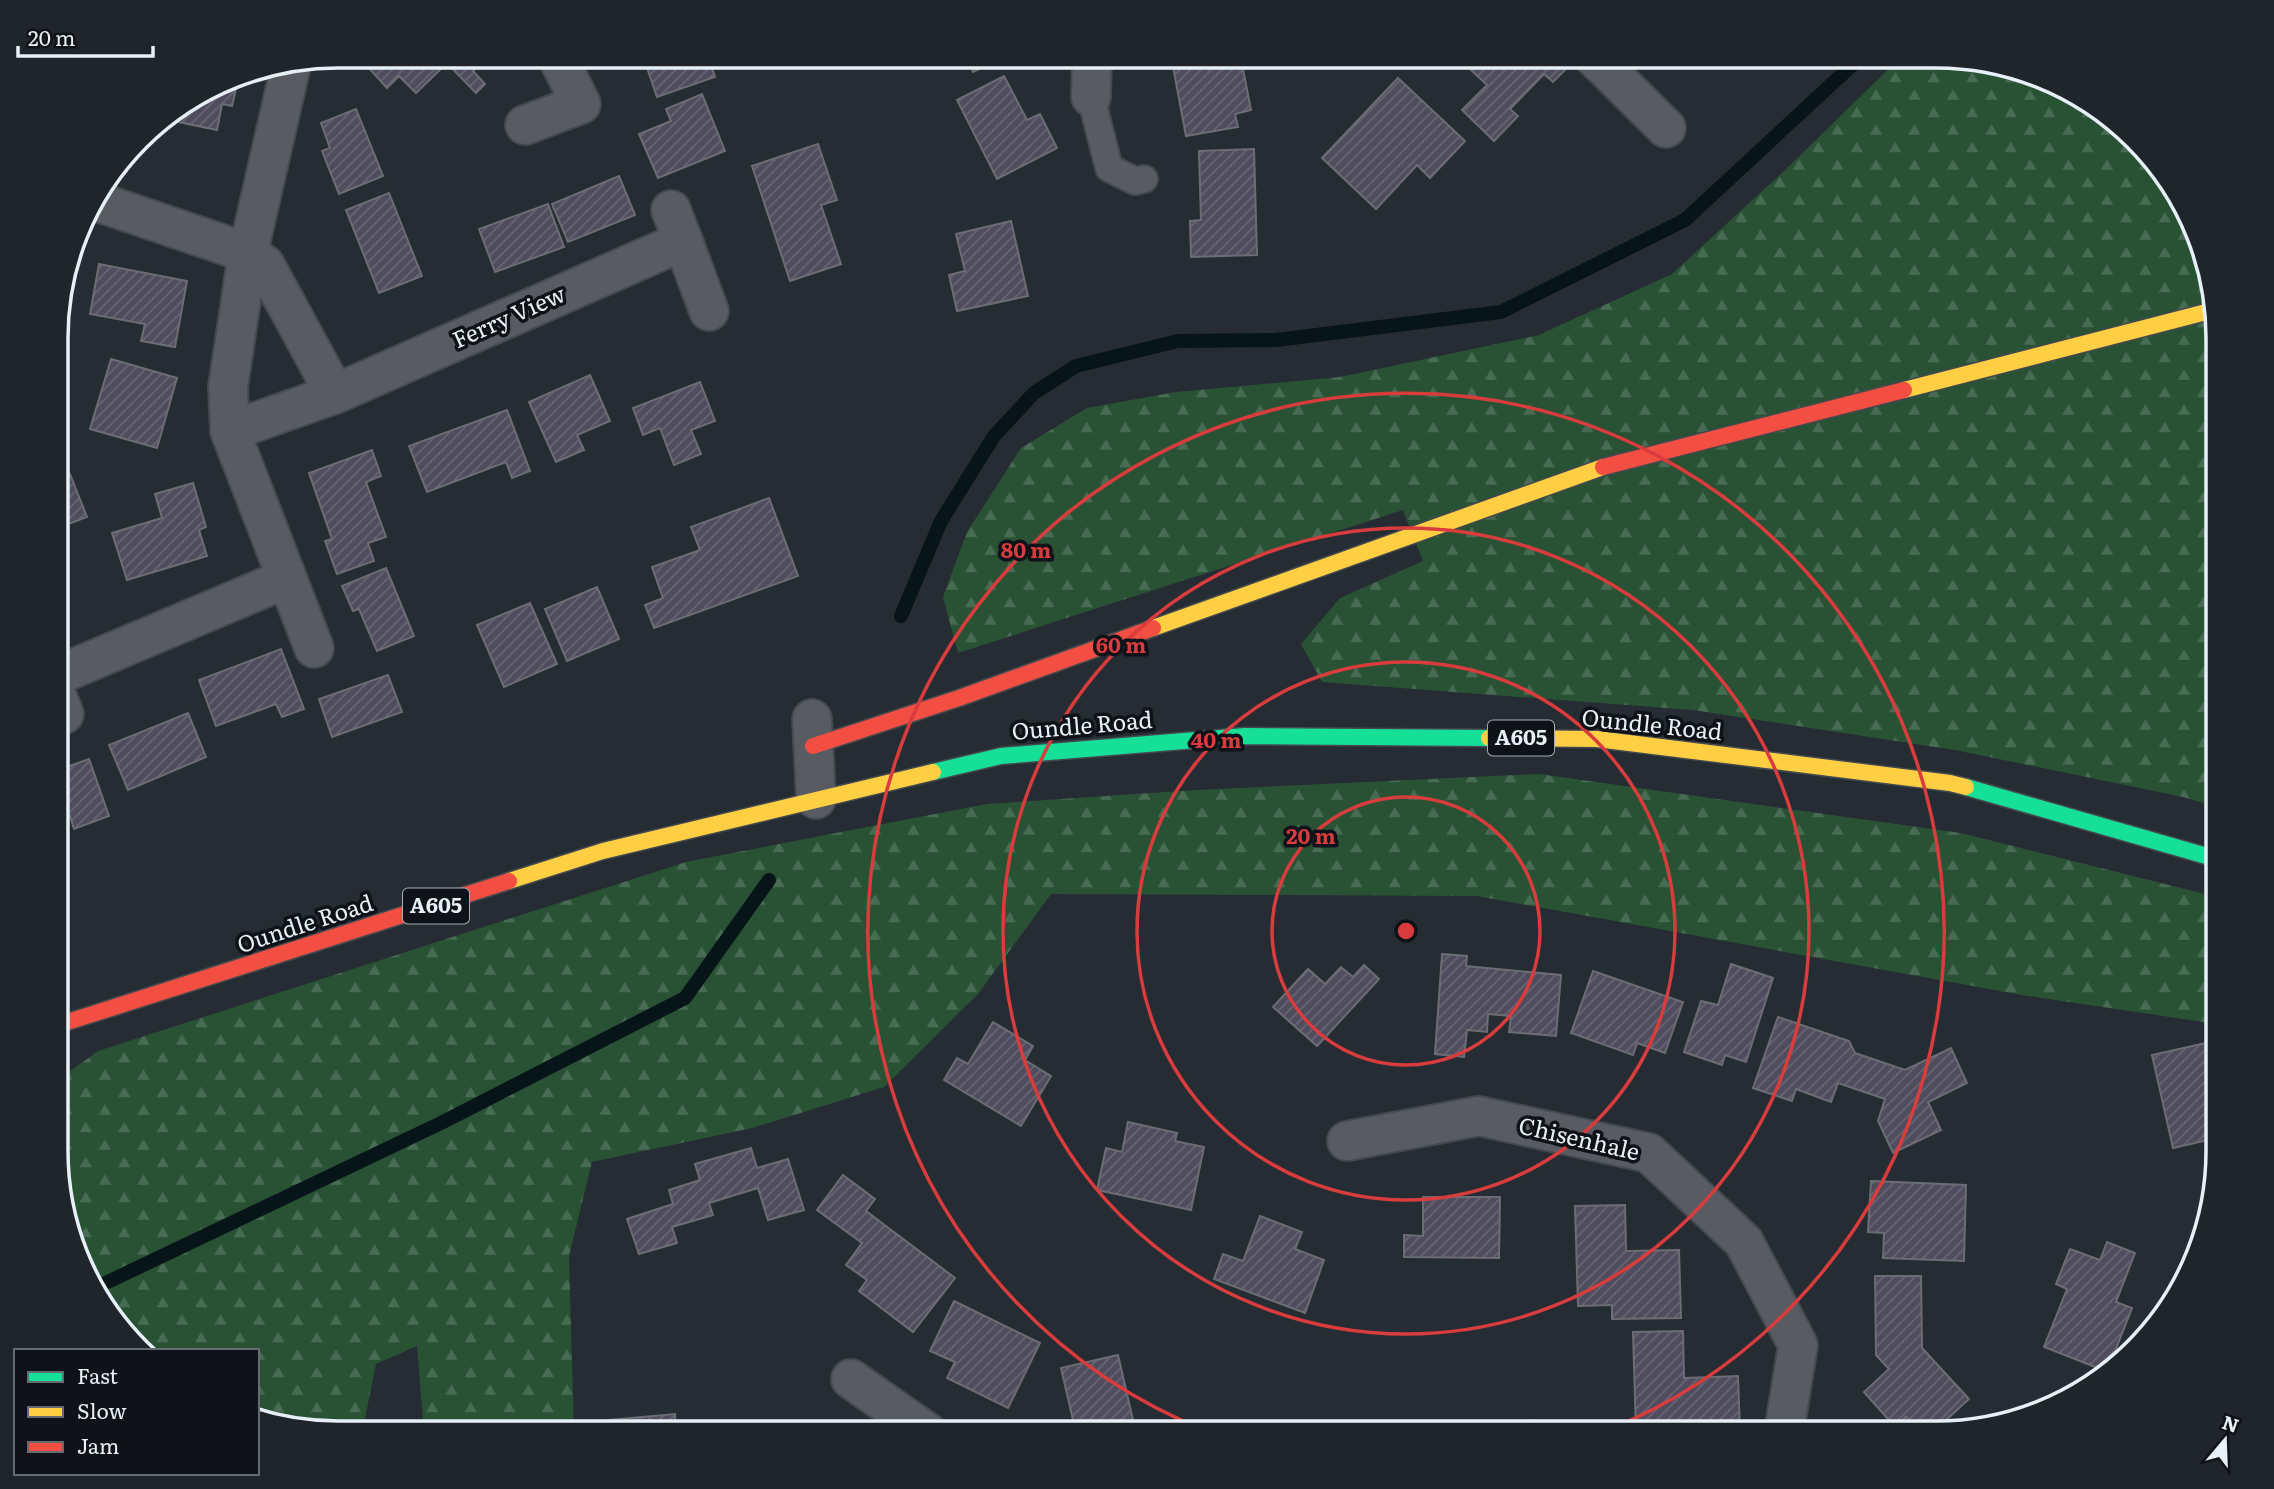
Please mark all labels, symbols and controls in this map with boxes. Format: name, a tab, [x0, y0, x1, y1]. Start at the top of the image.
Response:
scale bar	[18, 14, 152, 58]
text: 20 m	[28, 21, 75, 52]
street label: Ferry View	[446, 275, 570, 355]
text: 80 m	[1001, 533, 1051, 564]
text: 60 m	[1096, 628, 1146, 659]
street label: Oundle Road	[1580, 699, 1724, 747]
street label: Oundle Road	[1010, 701, 1154, 747]
road number: A605	[1488, 720, 1554, 756]
text: 40 m	[1191, 723, 1241, 754]
text: 20 m	[1286, 819, 1336, 850]
street label: Oundle Road	[232, 884, 377, 960]
road number: A605	[403, 888, 469, 923]
centre of rings	[1394, 919, 1418, 943]
street label: Chisenhale	[1516, 1107, 1643, 1167]
legend	[14, 1349, 259, 1475]
text: Fast	[77, 1359, 118, 1390]
text: Slow	[77, 1394, 127, 1425]
north arrow	[2190, 1405, 2260, 1475]
text: N	[2219, 1407, 2243, 1439]
text: Jam	[77, 1429, 119, 1460]

